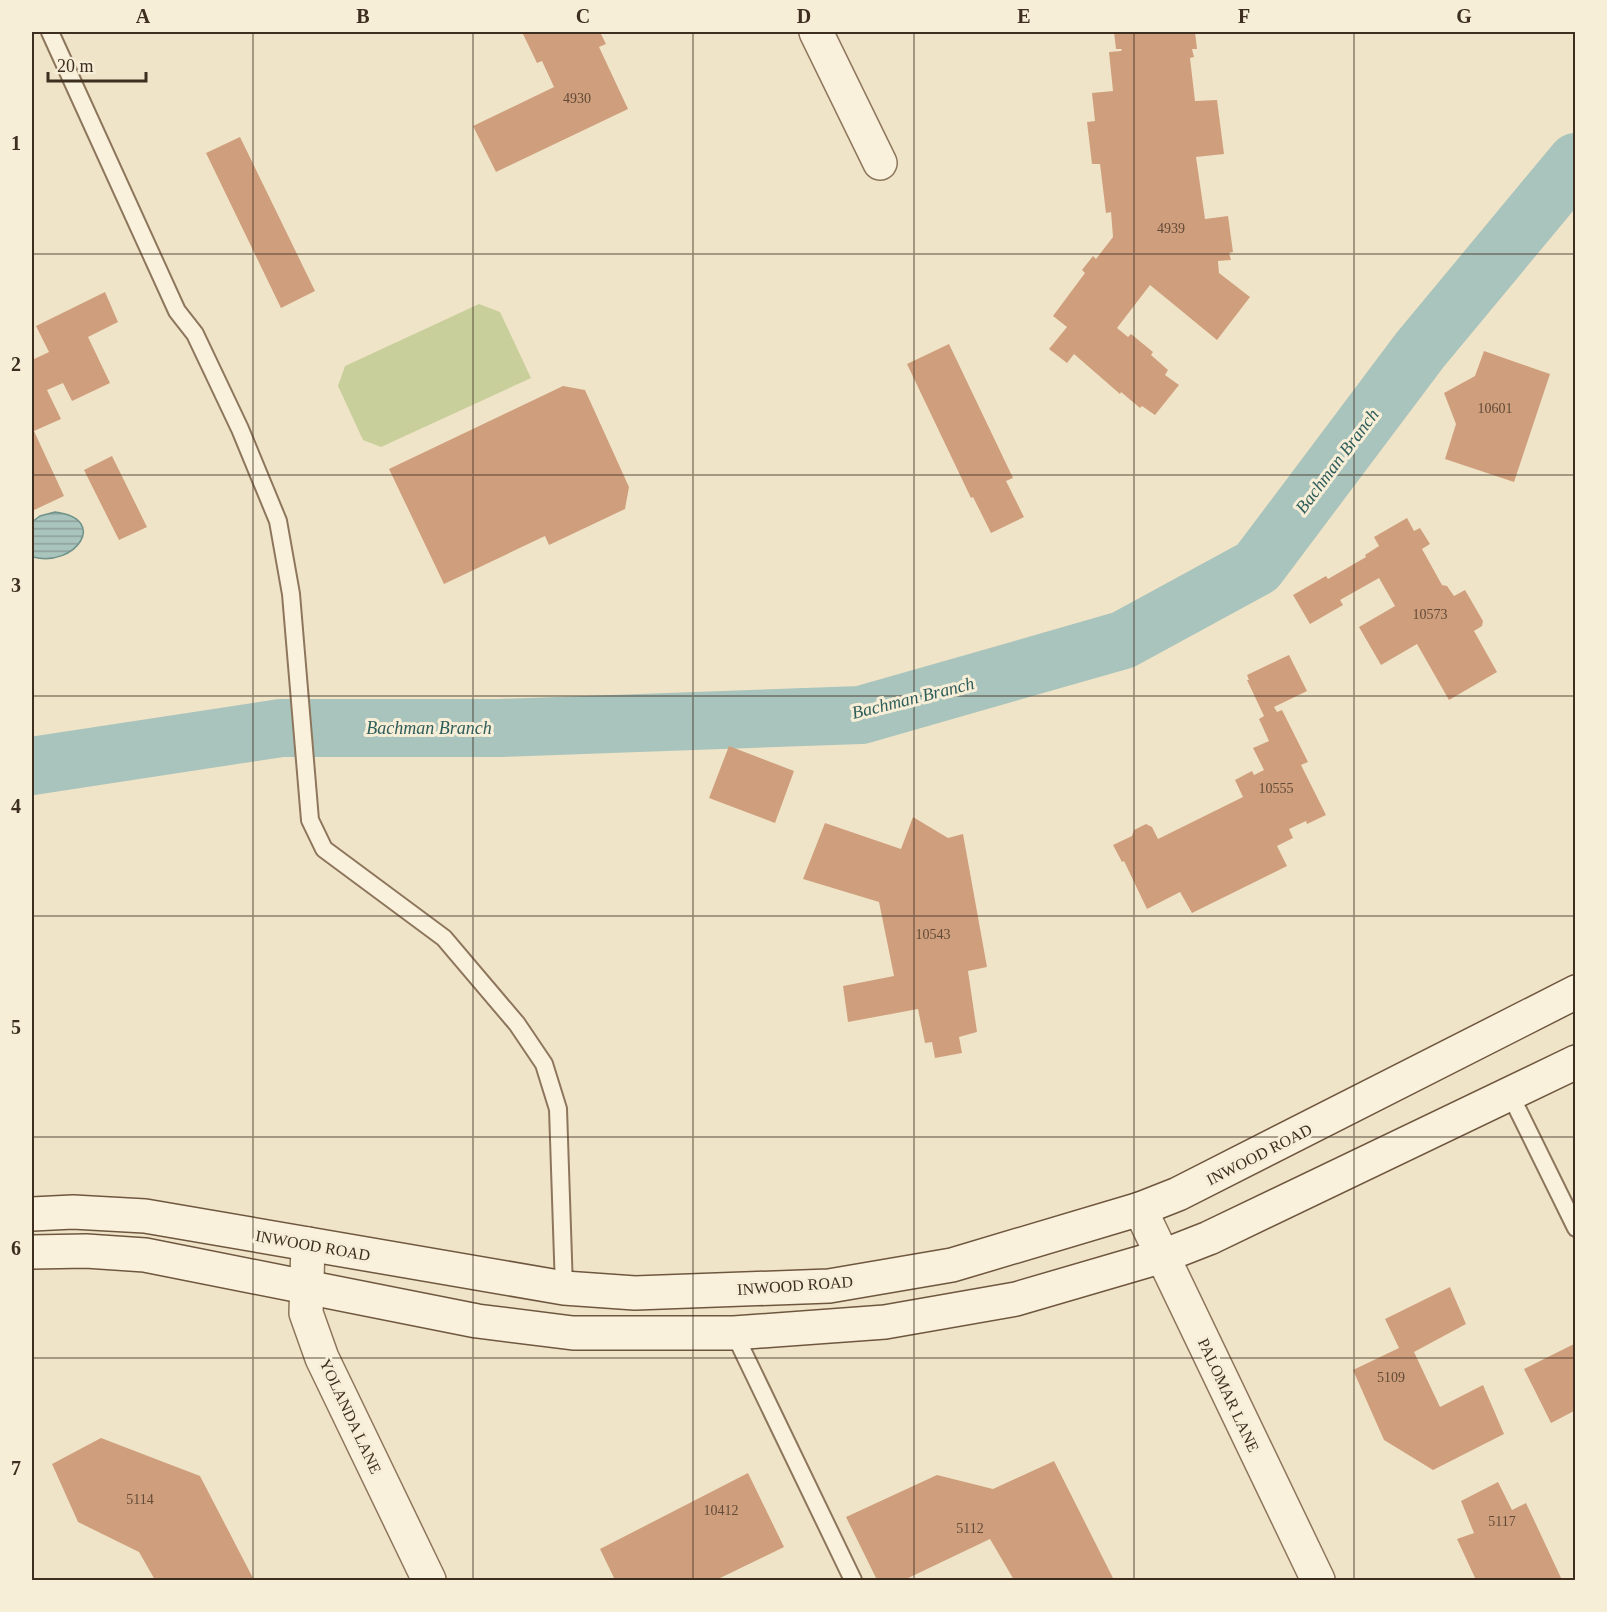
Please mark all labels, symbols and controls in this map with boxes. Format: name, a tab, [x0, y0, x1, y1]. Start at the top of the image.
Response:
text: A	[136, 5, 151, 27]
text: B	[356, 5, 370, 27]
text: C	[576, 5, 590, 27]
text: D	[797, 5, 811, 27]
text: E	[1017, 5, 1031, 27]
text: F	[1238, 5, 1250, 27]
text: G	[1456, 5, 1472, 27]
scale bar	[48, 45, 146, 83]
text: 20 m	[57, 56, 94, 76]
house number: 4930	[563, 91, 591, 106]
text: 1	[11, 132, 21, 154]
house number: 4939	[1157, 221, 1185, 236]
text: 2	[11, 353, 21, 375]
house number: 10601	[1478, 401, 1513, 416]
water label: Bachman Branch	[1291, 405, 1383, 517]
text: 3	[11, 574, 21, 596]
house number: 10573	[1413, 607, 1448, 622]
water label: Bachman Branch	[850, 673, 976, 723]
water label: Bachman Branch	[366, 718, 492, 738]
house number: 10555	[1259, 781, 1294, 796]
text: 4	[11, 795, 21, 817]
house number: 10543	[916, 927, 951, 942]
text: 5	[11, 1016, 21, 1038]
street label: INWOOD ROAD	[1204, 1121, 1315, 1188]
street label: INWOOD ROAD	[254, 1227, 372, 1264]
text: 6	[11, 1237, 21, 1259]
street label: INWOOD ROAD	[737, 1273, 853, 1298]
street label: PALOMAR LANE	[1195, 1336, 1262, 1455]
street label: YOLANDA LANE	[316, 1356, 385, 1476]
house number: 5109	[1377, 1370, 1405, 1385]
text: 7	[11, 1457, 21, 1479]
house number: 5114	[126, 1492, 154, 1507]
house number: 10412	[704, 1503, 739, 1518]
house number: 5117	[1488, 1514, 1516, 1529]
house number: 5112	[956, 1521, 984, 1536]

